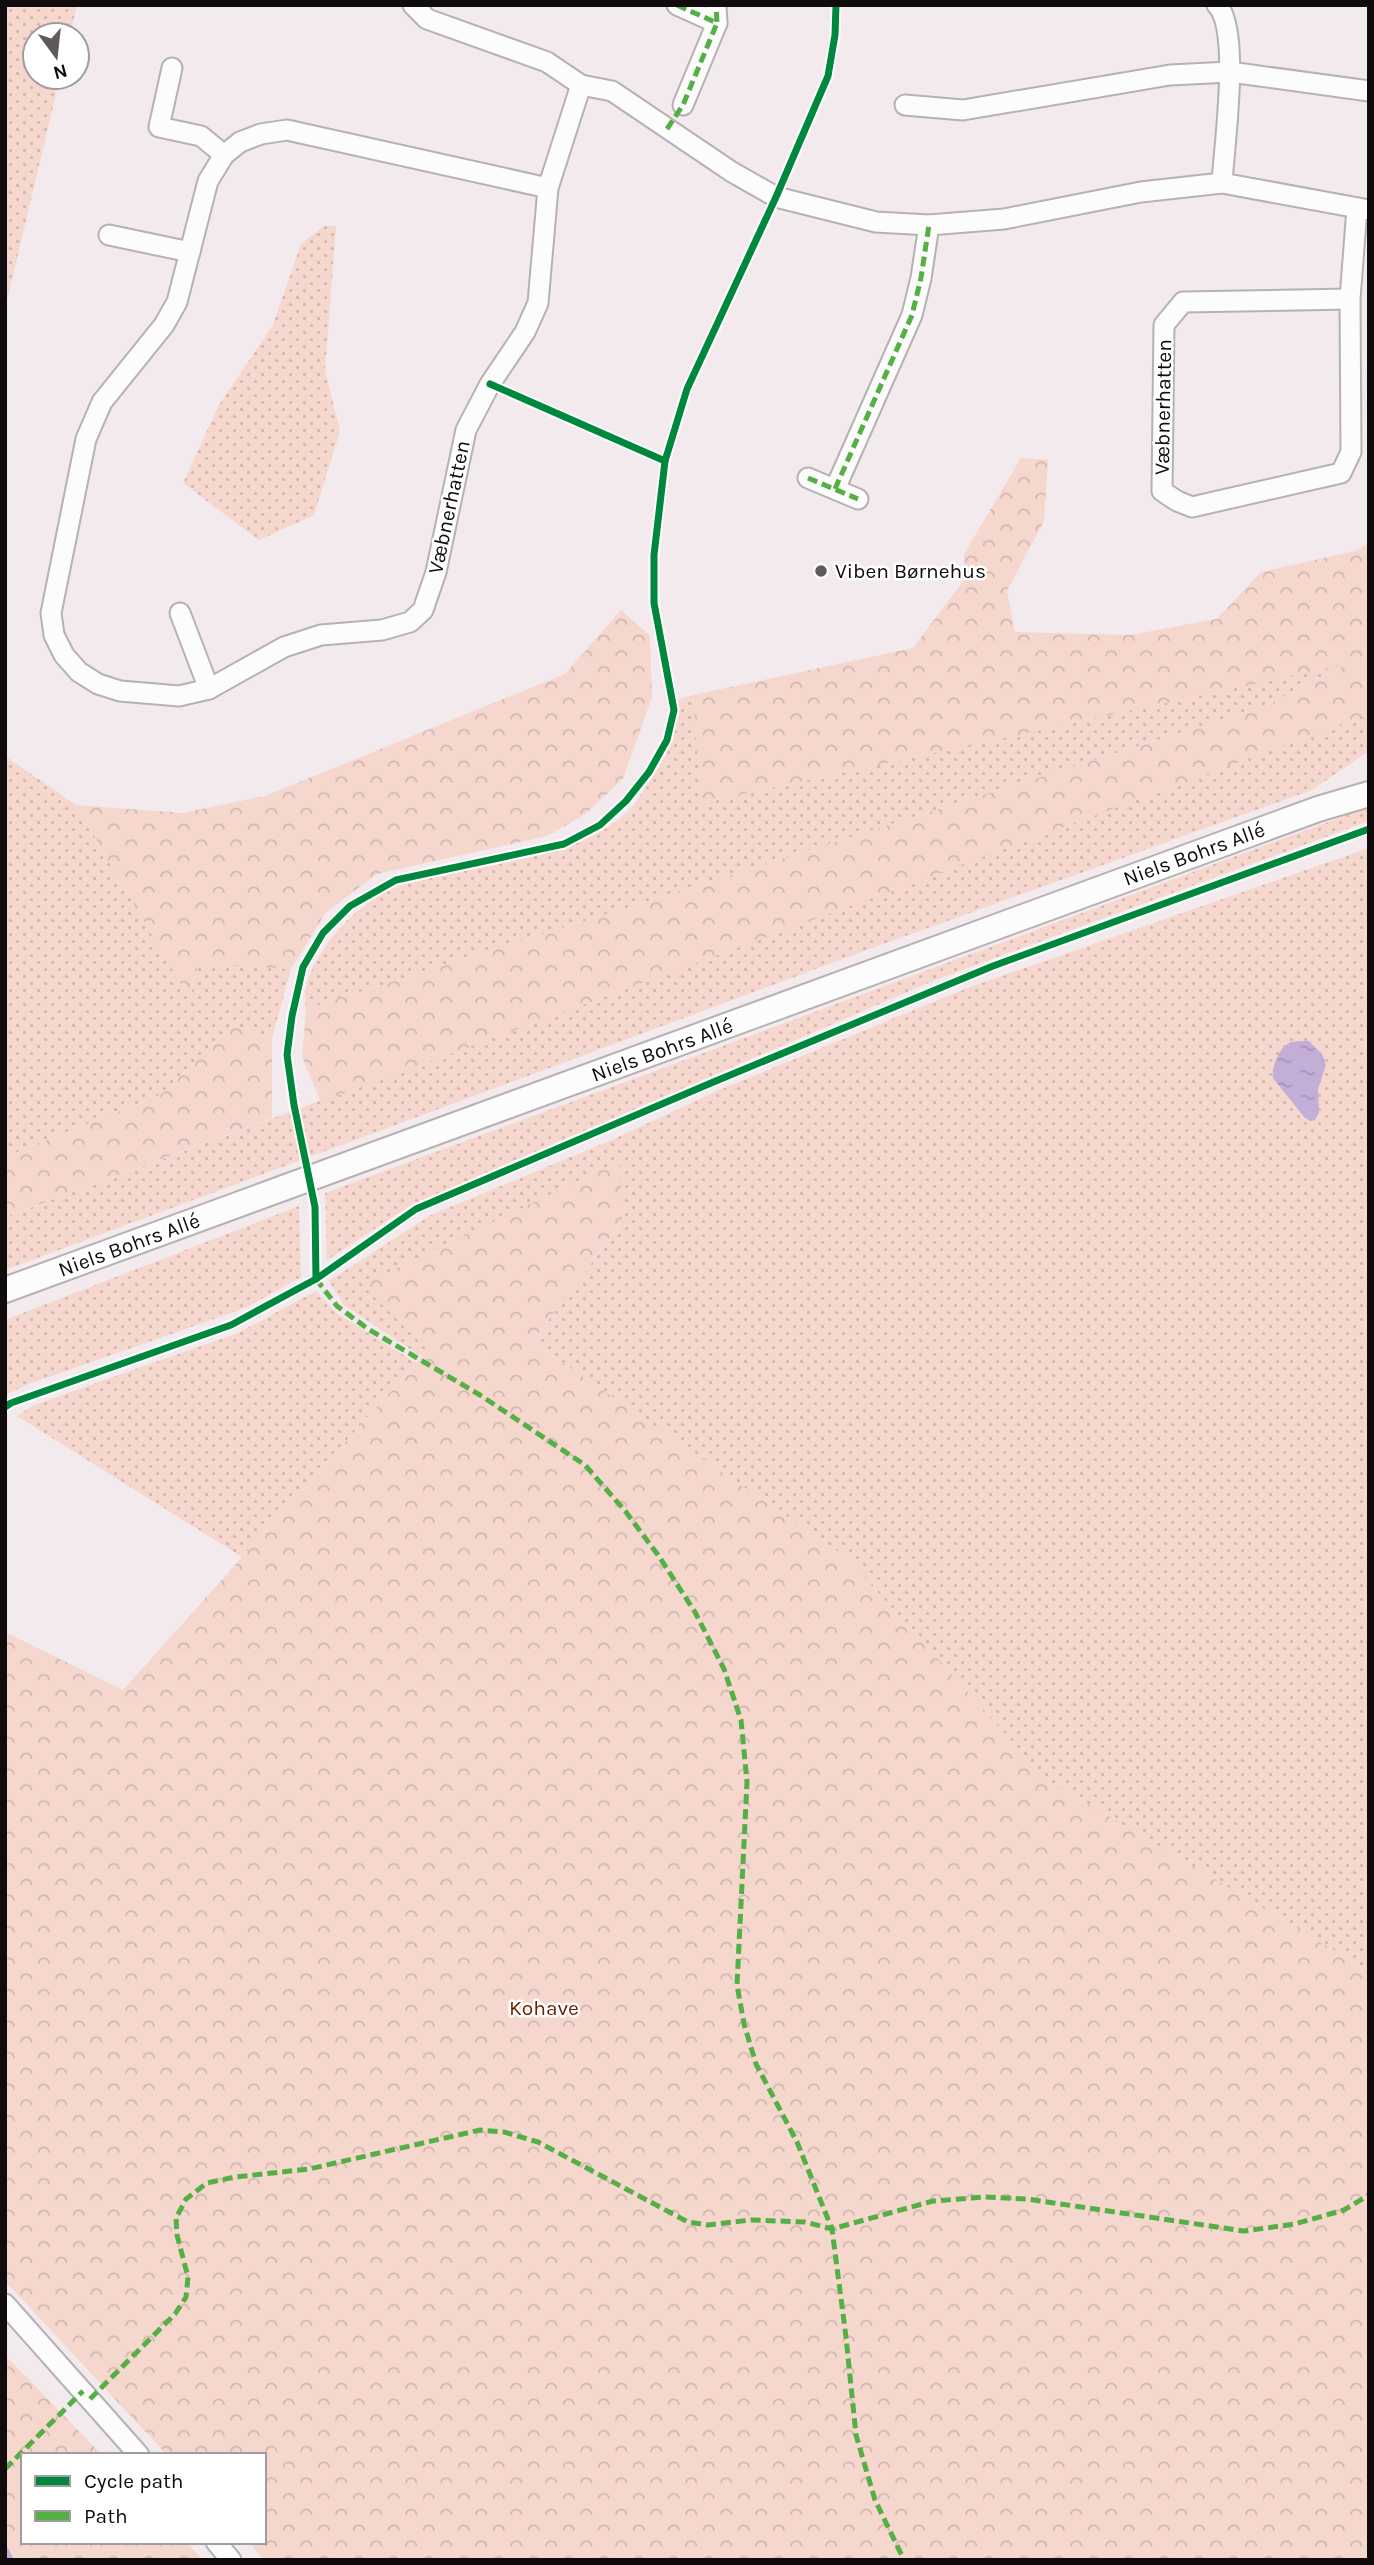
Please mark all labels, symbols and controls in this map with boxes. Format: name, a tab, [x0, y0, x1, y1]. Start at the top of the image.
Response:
north arrow	[21, 21, 91, 91]
text: N	[51, 59, 70, 84]
street label: Væbnerhatten	[1150, 339, 1176, 475]
street label: Væbnerhatten	[423, 438, 475, 576]
place label: Viben Børnehus	[835, 559, 986, 583]
marker: Viben Børnehus	[813, 563, 829, 579]
street label: Niels Bohrs Allé	[1120, 817, 1268, 891]
street label: Niels Bohrs Allé	[588, 1013, 736, 1087]
street label: Niels Bohrs Allé	[55, 1208, 203, 1282]
park label: Kohave	[509, 1996, 579, 2020]
legend	[21, 2453, 266, 2544]
text: Cycle path	[84, 2469, 184, 2493]
text: Path	[84, 2504, 128, 2528]

